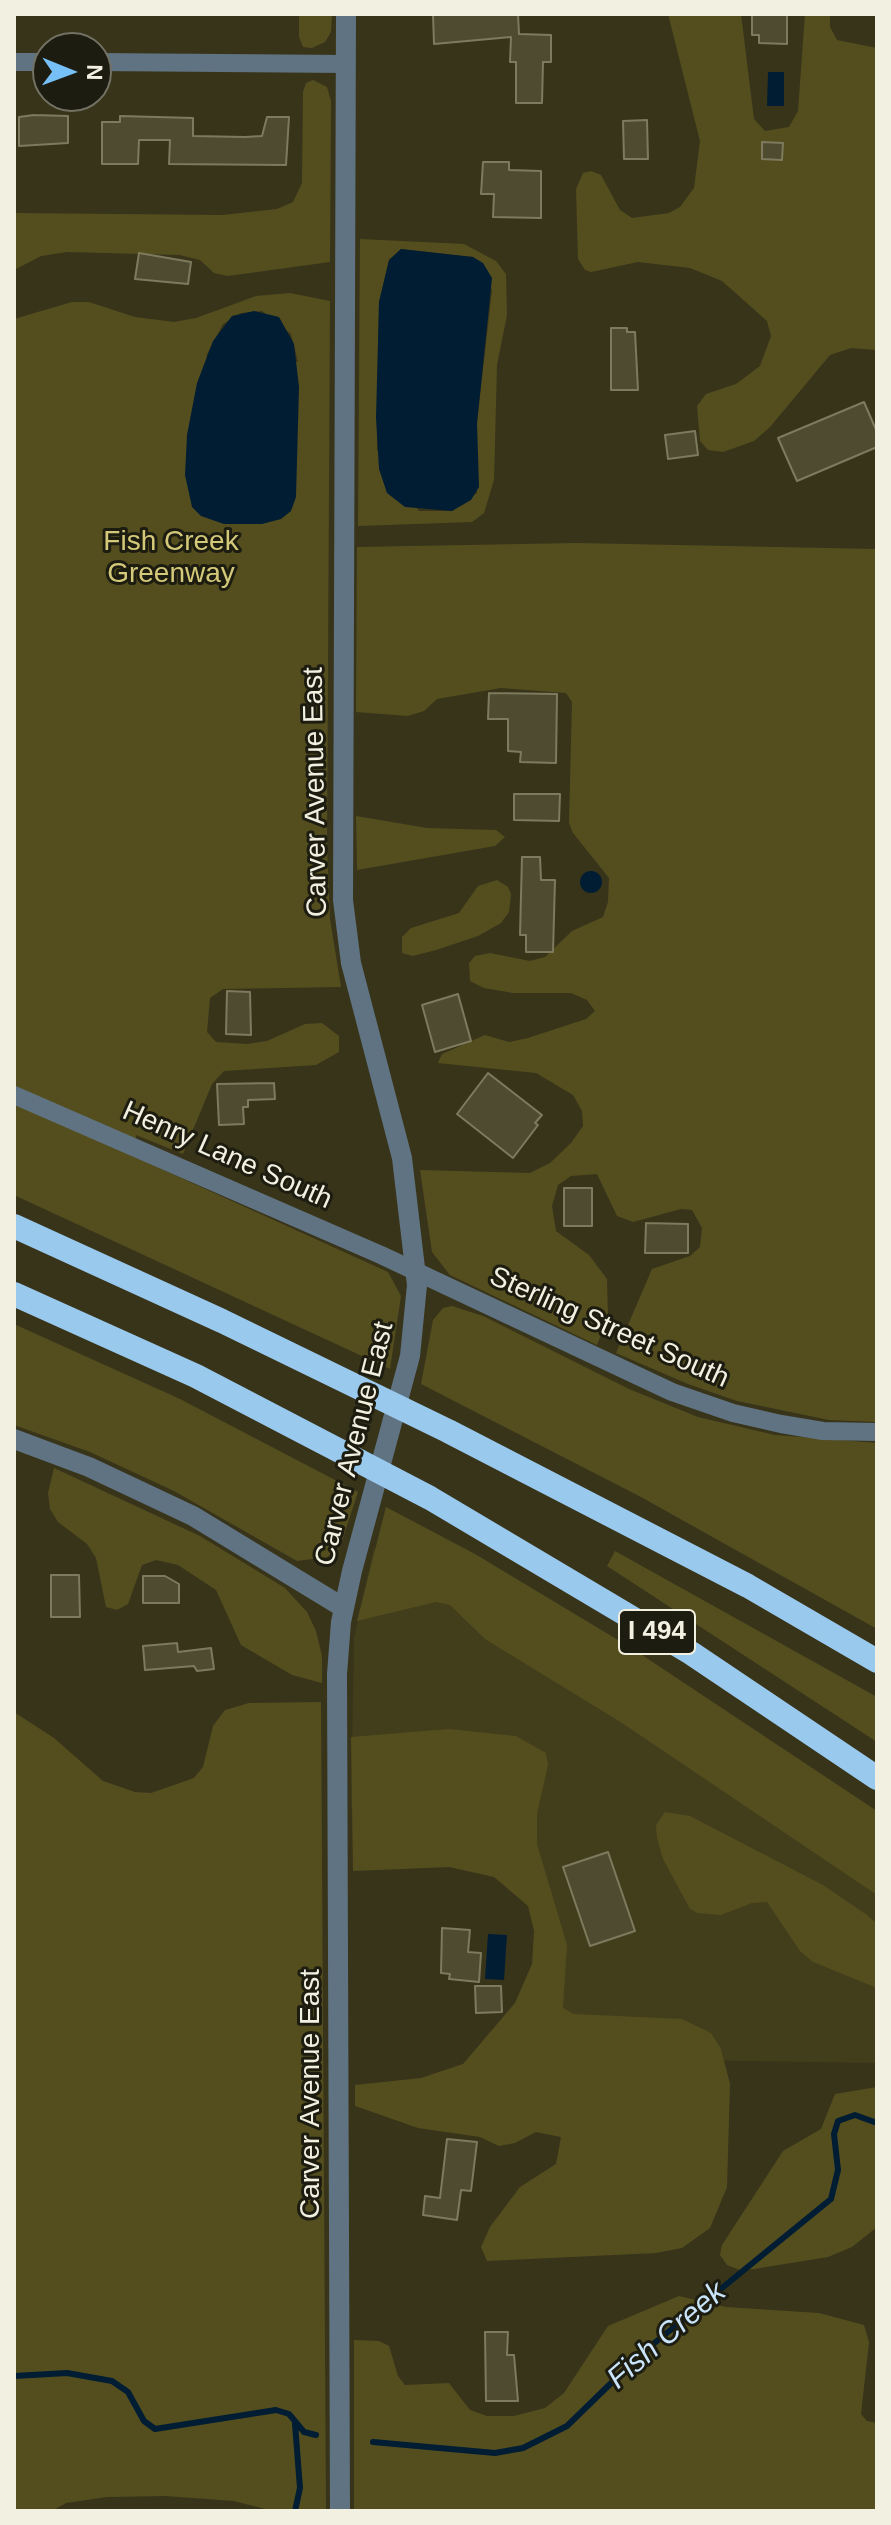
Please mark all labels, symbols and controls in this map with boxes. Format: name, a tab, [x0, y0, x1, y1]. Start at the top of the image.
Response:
north arrow	[32, 32, 112, 112]
text: N	[82, 64, 107, 81]
park label: Fish Creek Greenway	[103, 525, 239, 591]
street label: Carver Avenue East	[297, 667, 335, 917]
street label: Henry Lane South	[117, 1095, 337, 1217]
street label: Sterling Street South	[484, 1260, 734, 1396]
street label: Carver Avenue East	[308, 1319, 402, 1569]
road number: I 494	[619, 1610, 695, 1654]
street label: Carver Avenue East	[294, 1969, 328, 2219]
water label: Fish Creek	[600, 2275, 734, 2397]

